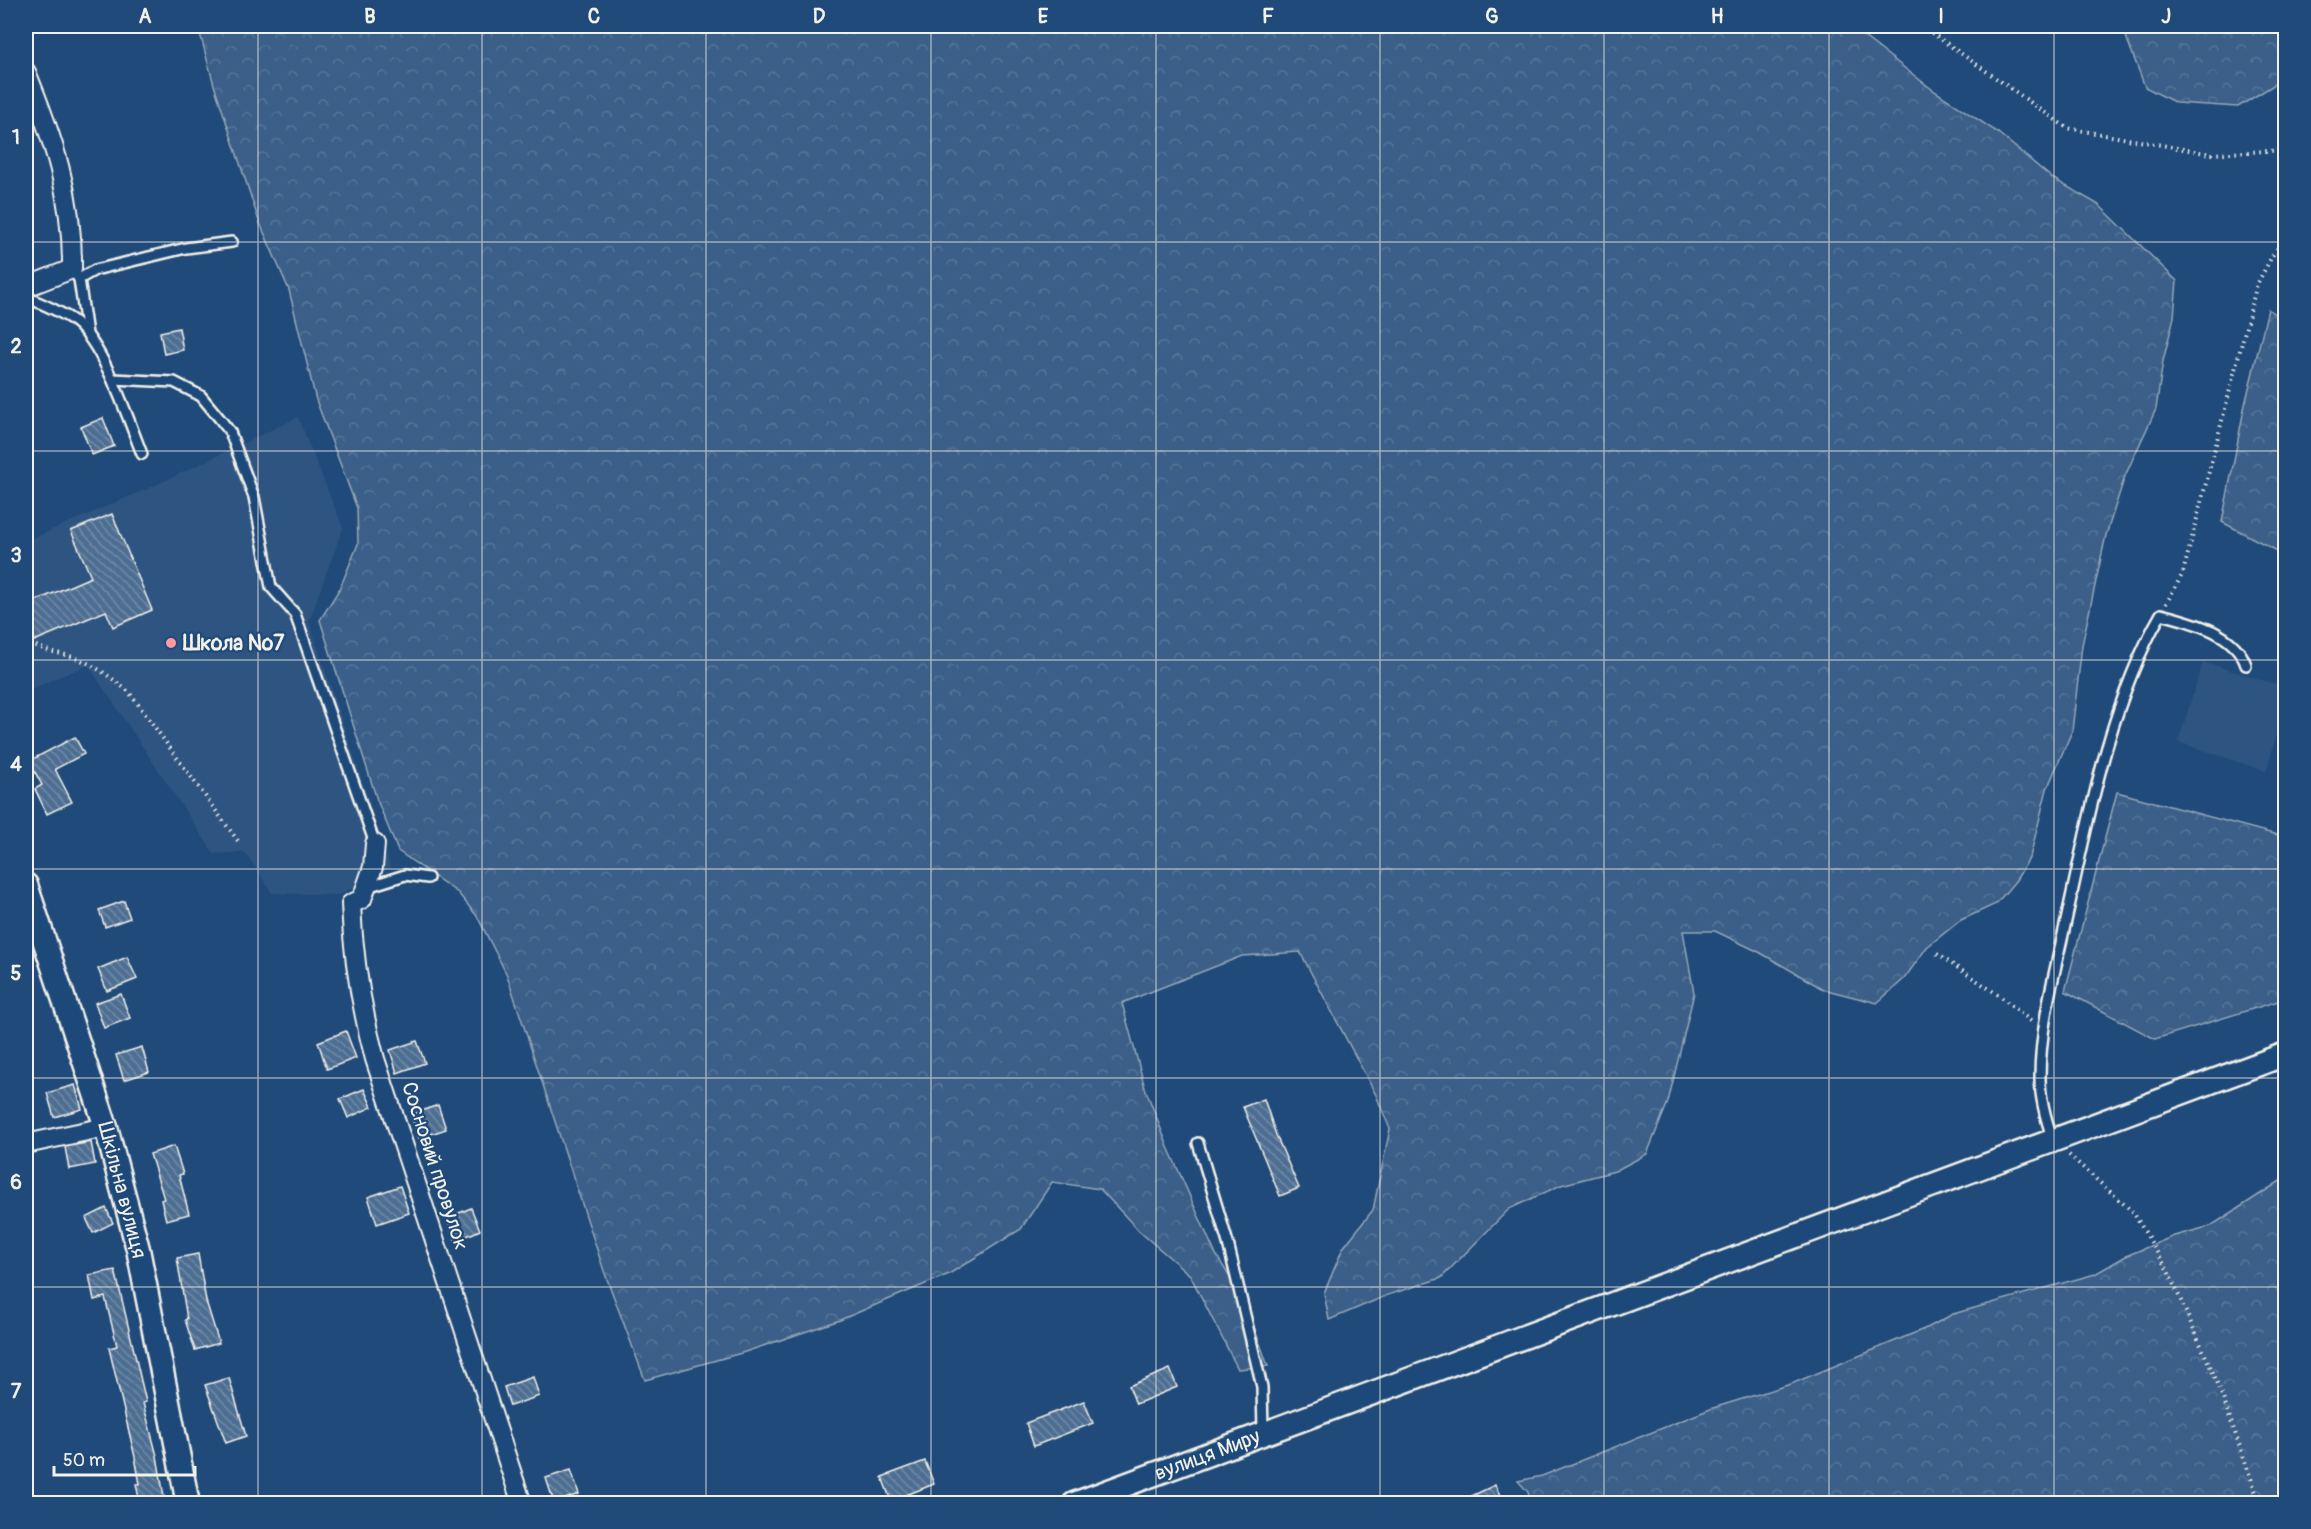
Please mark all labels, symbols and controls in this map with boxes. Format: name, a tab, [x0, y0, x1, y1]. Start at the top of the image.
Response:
text: A	[139, 4, 152, 29]
text: B	[364, 4, 376, 29]
text: C	[588, 4, 600, 29]
text: D	[813, 4, 826, 29]
text: E	[1038, 4, 1049, 29]
text: F	[1262, 4, 1274, 29]
text: G	[1485, 4, 1499, 29]
text: H	[1711, 4, 1724, 29]
text: I	[1938, 4, 1944, 29]
text: J	[2161, 4, 2171, 29]
text: 1	[12, 125, 20, 150]
text: 2	[10, 334, 22, 359]
text: 3	[10, 543, 22, 568]
place label: Школа №7	[182, 630, 285, 657]
marker: Школа №7	[164, 636, 178, 650]
text: 4	[10, 752, 22, 777]
text: 5	[11, 961, 22, 986]
street label: Сосновий провулок	[395, 1078, 475, 1254]
street label: Шкільна вулиця	[92, 1119, 153, 1260]
text: 6	[10, 1170, 22, 1195]
text: 7	[11, 1379, 22, 1404]
street label: вулиця Миру	[1151, 1423, 1264, 1486]
scale bar	[54, 1439, 195, 1477]
text: 50 m	[63, 1449, 105, 1472]

